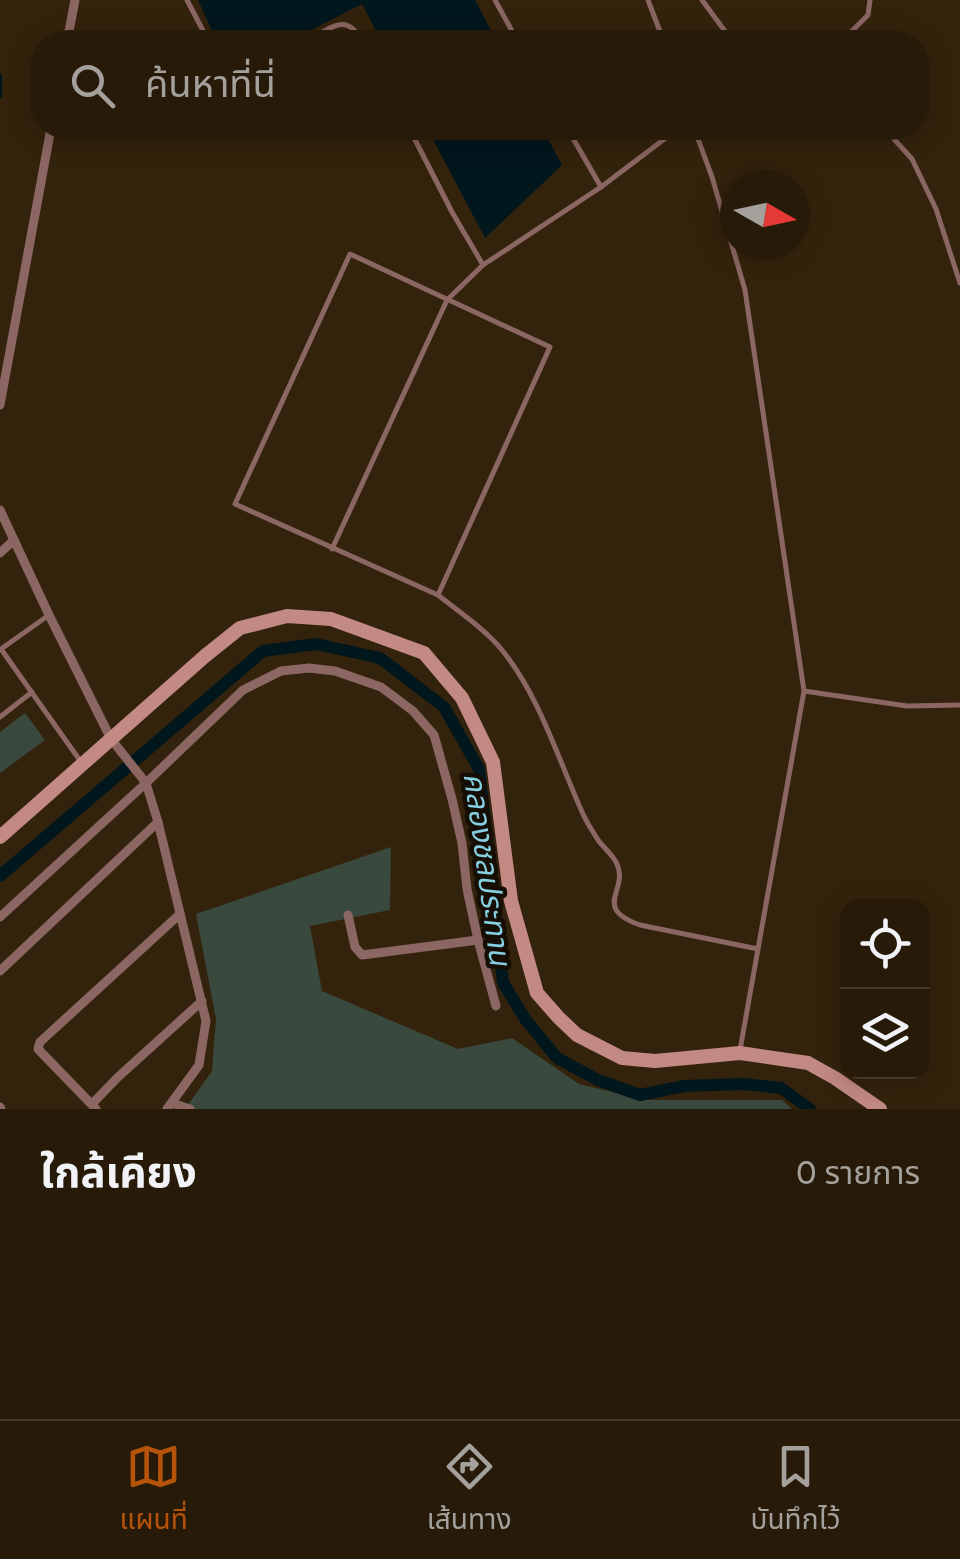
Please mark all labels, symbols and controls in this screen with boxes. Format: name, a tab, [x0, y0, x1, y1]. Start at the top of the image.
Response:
search box	[30, 30, 930, 140]
icon: search	[65, 58, 120, 113]
text: ค้นหาที่นี่	[145, 62, 276, 108]
north arrow	[720, 170, 810, 260]
water label: คลองชลประทาน	[455, 770, 519, 969]
map controls	[840, 899, 930, 1079]
button: locate	[840, 899, 930, 989]
button: layers	[840, 989, 930, 1079]
text: ใกล้เคียง	[40, 1148, 197, 1199]
text: 0 รายการ	[796, 1155, 920, 1193]
tab: แผนที่	[120, 1439, 188, 1542]
tab: เส้นทาง	[427, 1439, 511, 1542]
tab: บันทึกไว้	[751, 1439, 840, 1542]

